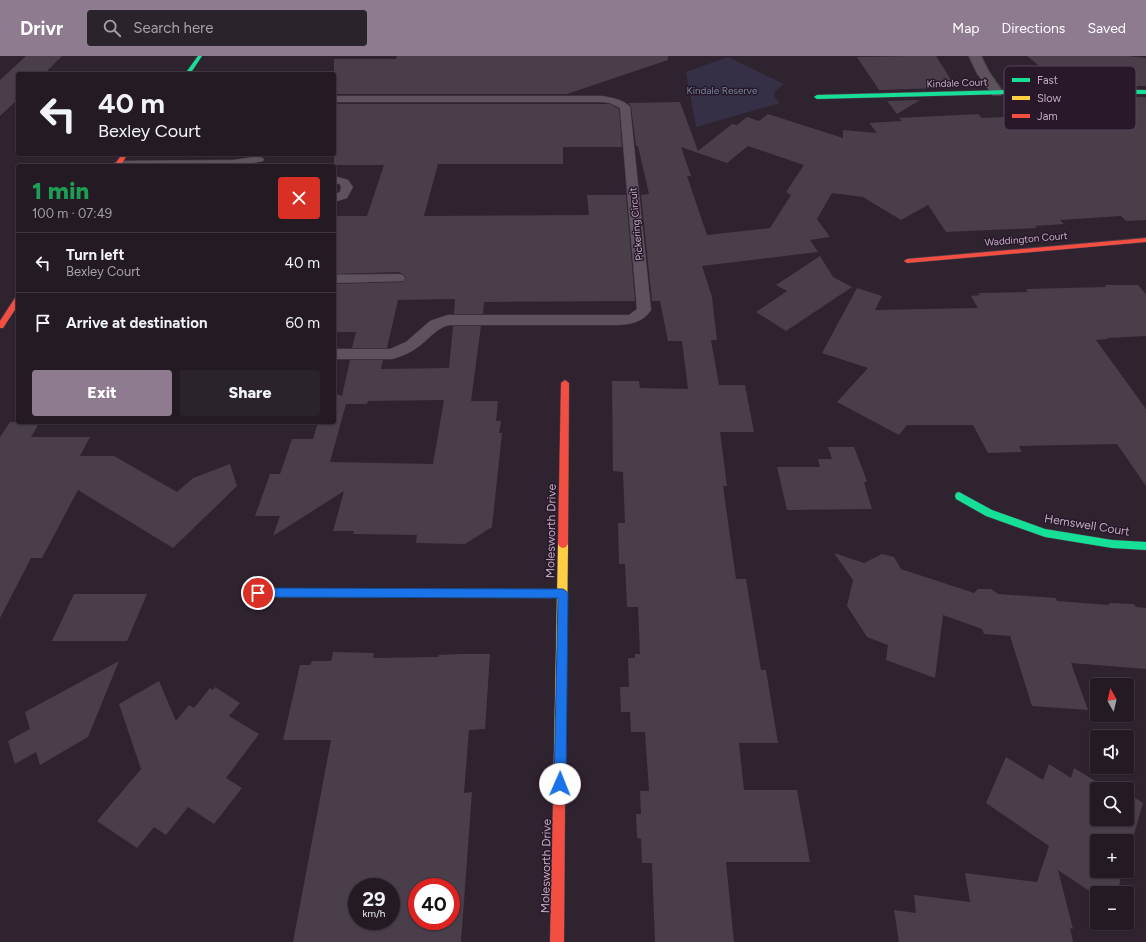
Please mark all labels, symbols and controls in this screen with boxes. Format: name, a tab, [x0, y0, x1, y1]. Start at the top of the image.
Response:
search box	[87, 10, 367, 46]
text: Drivr	[20, 17, 63, 40]
icon: search	[101, 17, 123, 39]
text: Search here	[133, 19, 213, 37]
text: Map	[952, 20, 980, 37]
text: Directions	[1002, 20, 1065, 37]
text: Saved	[1087, 20, 1126, 37]
legend	[1004, 66, 1136, 130]
text: Fast	[1037, 74, 1058, 87]
street label: Kindale Court	[926, 75, 988, 91]
park label: Kindale Reserve	[687, 84, 758, 97]
text: 40 m	[98, 86, 165, 120]
icon: left	[32, 88, 84, 140]
text: Slow	[1037, 92, 1061, 105]
text: Jam	[1037, 110, 1058, 123]
text: Bexley Court	[98, 120, 201, 142]
text: 1 min	[32, 176, 89, 205]
button: close	[278, 177, 320, 219]
street label: Pickering Circuit	[626, 187, 646, 261]
text: 100 m · 07:49	[32, 206, 112, 221]
street label: Waddington Court	[984, 229, 1068, 249]
text: Turn left	[66, 246, 124, 264]
icon: left	[32, 252, 54, 274]
text: 40 m	[285, 254, 320, 272]
text: Bexley Court	[66, 264, 140, 279]
icon: arrive	[32, 312, 54, 334]
text: Arrive at destination	[66, 314, 207, 332]
text: 60 m	[285, 314, 320, 332]
button: Exit	[32, 370, 172, 416]
button: Share	[180, 370, 320, 416]
street label: Molesworth Drive	[543, 483, 559, 578]
street label: Hemswell Court	[1043, 511, 1131, 539]
pin	[241, 576, 275, 610]
icon: arrive	[247, 582, 269, 604]
north arrow	[1090, 678, 1134, 722]
map controls	[1090, 678, 1134, 930]
button: sound	[1090, 730, 1134, 774]
position arrow	[539, 763, 581, 805]
button: search	[1090, 782, 1134, 826]
street label: Molesworth Drive	[538, 818, 554, 913]
button: +	[1090, 834, 1134, 878]
speed limit sign: 40	[408, 878, 460, 930]
button: −	[1090, 886, 1134, 930]
text: 29	[362, 887, 386, 911]
text: km/h	[363, 907, 385, 920]

